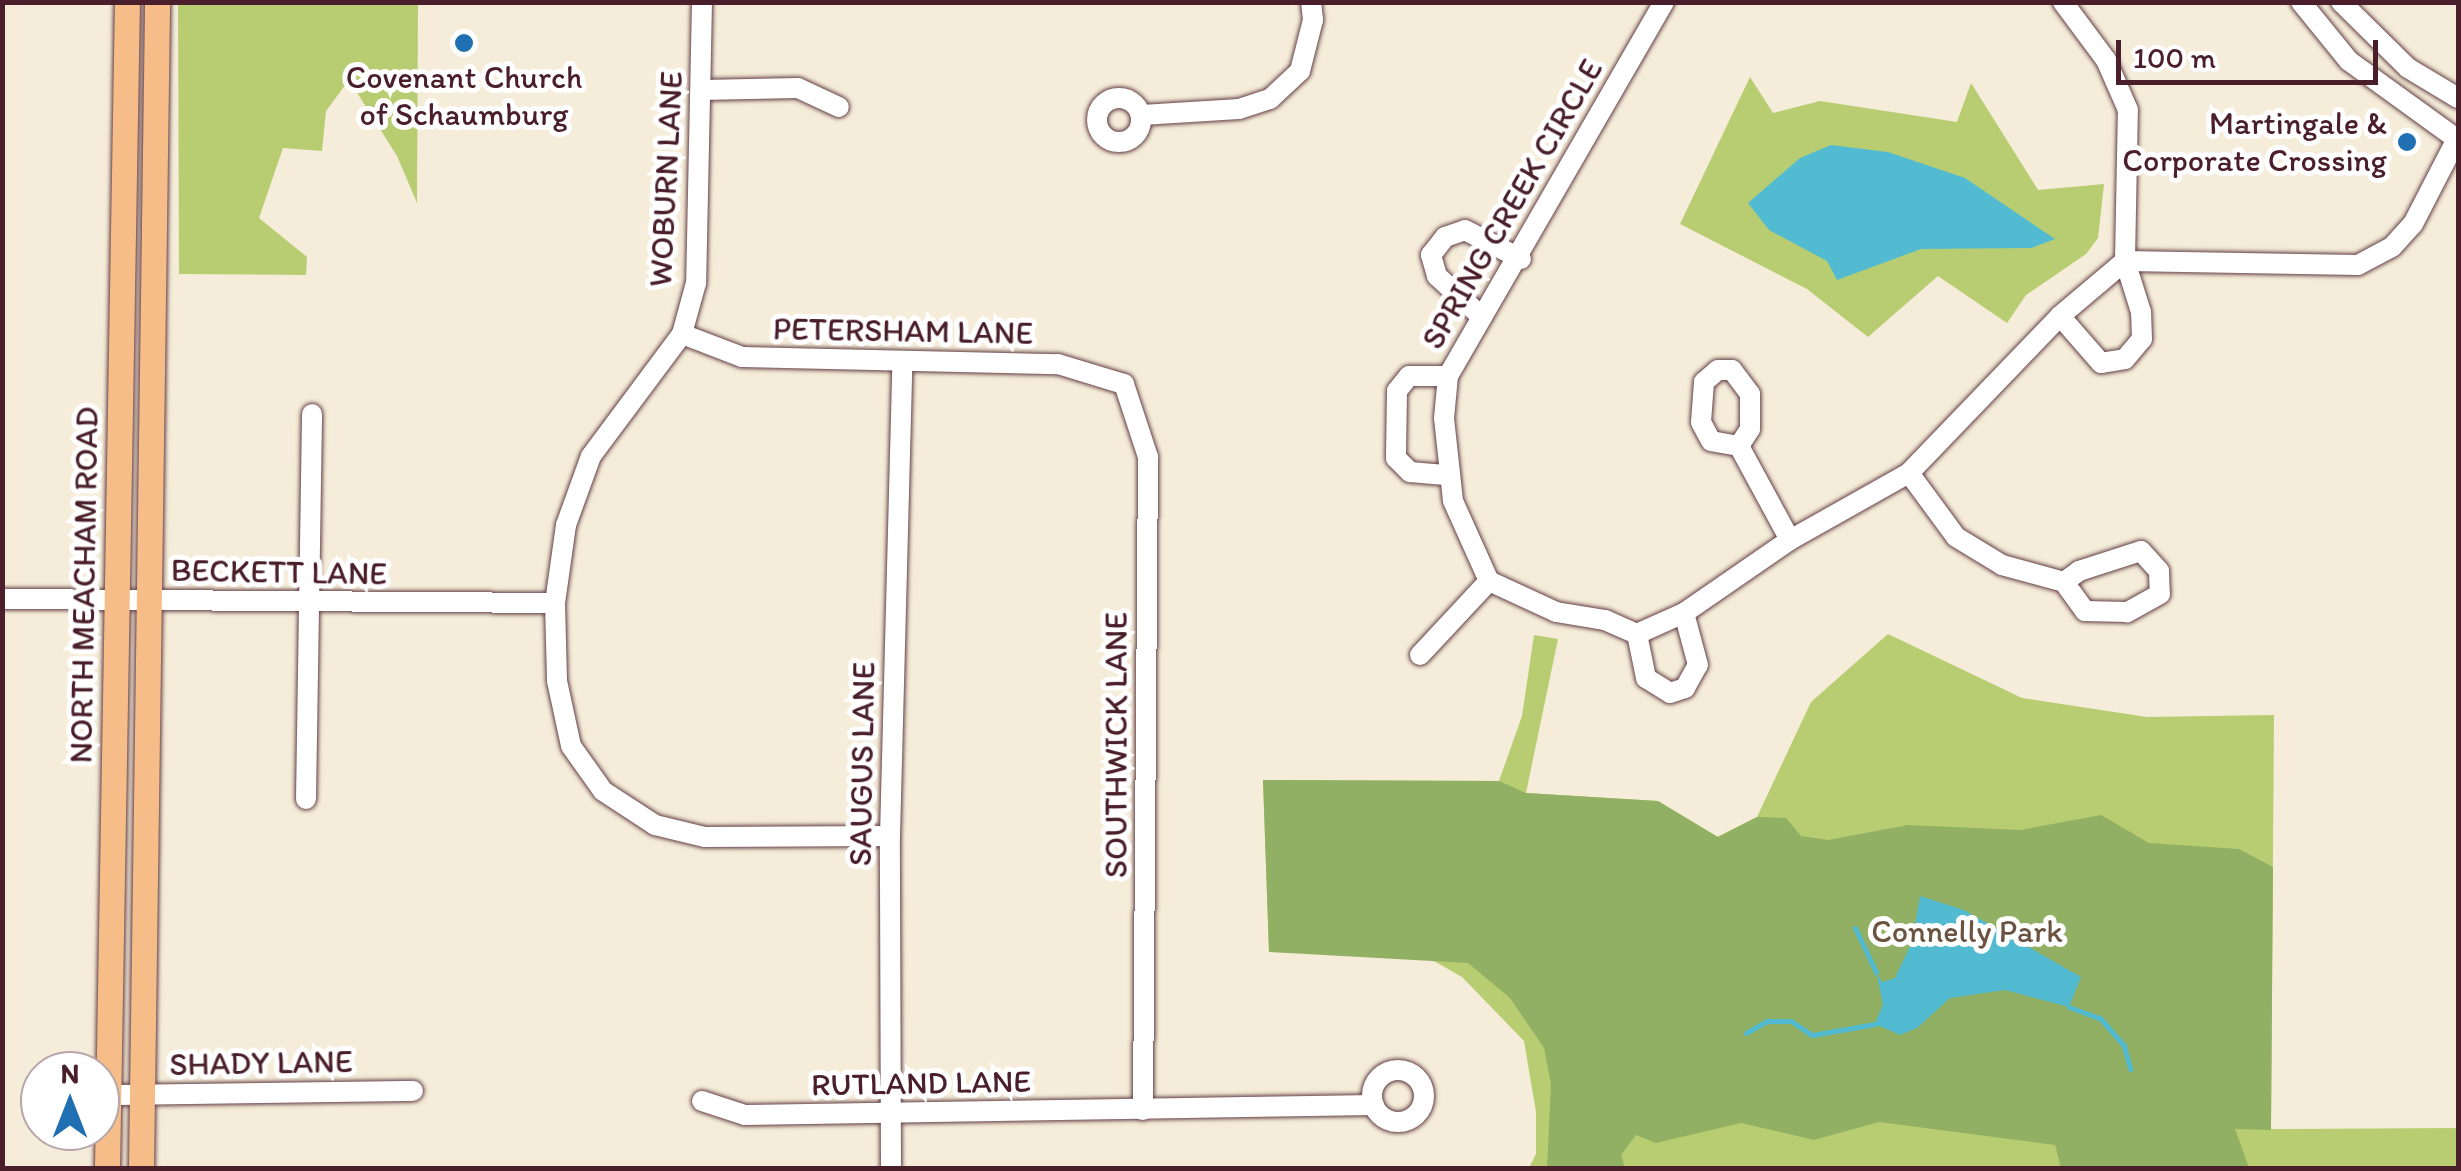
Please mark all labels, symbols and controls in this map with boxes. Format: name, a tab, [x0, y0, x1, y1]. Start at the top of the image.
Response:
scale bar	[2121, 20, 2384, 82]
marker: Covenant Church of Schaumburg	[453, 32, 475, 54]
text: 100 m	[2133, 39, 2216, 76]
street label: SPRING CREEK CIRCLE	[1413, 52, 1611, 356]
place label: Covenant Church of Schaumburg	[345, 59, 583, 134]
street label: WOBURN LANE	[641, 70, 691, 288]
place label: Martingale & Corporate Crossing	[2121, 105, 2387, 180]
marker: Martingale & Corporate Crossing	[2396, 131, 2418, 153]
street label: PETERSHAM LANE	[772, 310, 1034, 352]
street label: NORTH MEACHAM ROAD	[62, 408, 106, 762]
street label: BECKETT LANE	[170, 551, 388, 593]
street label: SOUTHWICK LANE	[1097, 612, 1135, 878]
street label: SAUGUS LANE	[841, 662, 883, 866]
park label: Connelly Park	[1872, 912, 2062, 950]
street label: SHADY LANE	[169, 1042, 353, 1084]
north arrow	[20, 1051, 120, 1151]
text: N	[61, 1056, 79, 1090]
street label: RUTLAND LANE	[811, 1062, 1031, 1104]

